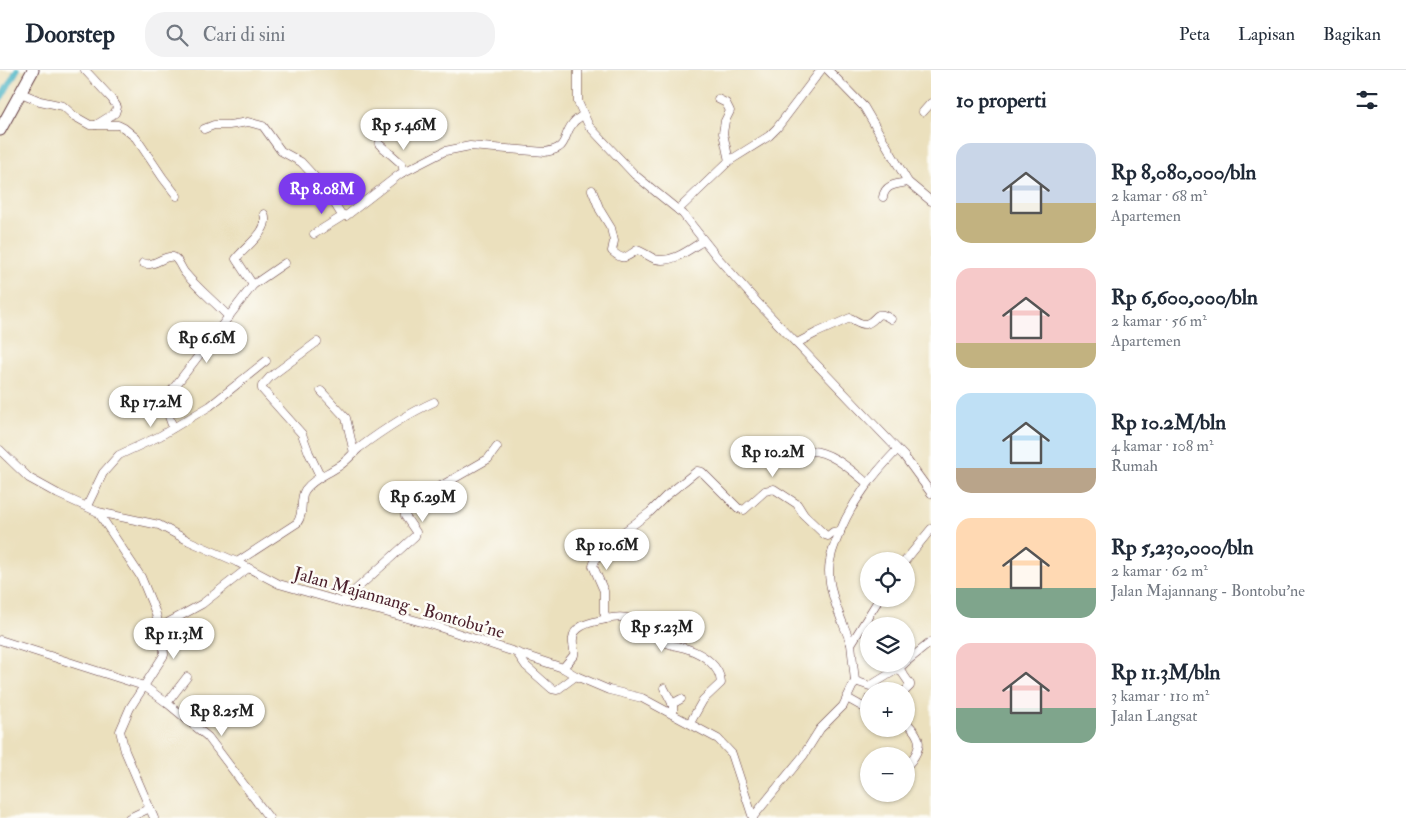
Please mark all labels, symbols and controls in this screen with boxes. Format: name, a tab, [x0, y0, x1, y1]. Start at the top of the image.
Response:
search box	[145, 12, 495, 57]
text: Doorstep	[25, 19, 115, 50]
icon: search	[163, 21, 191, 49]
text: Cari di sini	[203, 23, 285, 47]
text: Peta	[1179, 23, 1210, 46]
text: Lapisan	[1238, 23, 1295, 46]
text: Bagikan	[1323, 23, 1381, 46]
icon: filters	[1353, 86, 1381, 114]
text: 10 properti	[956, 87, 1047, 114]
pin: Rp 5.46M	[352, 108, 456, 151]
text: Rp 5.46M	[371, 115, 437, 135]
text: Rp 8,080,000/bln	[1111, 159, 1256, 186]
icon: home	[996, 163, 1056, 223]
pin: Rp 8.08M	[270, 172, 374, 215]
text: Rp 8.08M	[290, 179, 354, 199]
text: 2 kamar · 68 m²	[1111, 186, 1207, 206]
text: Apartemen	[1111, 206, 1181, 226]
text: Rp 6,600,000/bln	[1111, 284, 1258, 311]
icon: home	[996, 288, 1056, 348]
text: 2 kamar · 56 m²	[1111, 311, 1207, 331]
pin: Rp 6.6M	[161, 322, 253, 364]
text: Rp 6.6M	[178, 328, 236, 348]
text: Apartemen	[1111, 331, 1181, 351]
pin: Rp 17.2M	[99, 386, 203, 428]
text: Rp 17.2M	[120, 392, 182, 412]
text: Rp 10.2M/bln	[1111, 409, 1226, 436]
icon: home	[996, 413, 1056, 473]
pin: Rp 10.2M	[721, 436, 825, 478]
text: 4 kamar · 108 m²	[1111, 436, 1214, 456]
text: Rp 10.2M	[741, 442, 805, 462]
text: Rumah	[1111, 456, 1158, 476]
pin: Rp 6.29M	[371, 480, 475, 523]
text: Rp 6.29M	[390, 487, 456, 507]
pin: Rp 10.6M	[555, 528, 659, 571]
text: Rp 5,230,000/bln	[1111, 534, 1254, 561]
text: Rp 10.6M	[575, 535, 639, 555]
icon: home	[996, 538, 1056, 598]
map controls	[860, 552, 915, 802]
button: locate	[860, 552, 915, 607]
text: 2 kamar · 62 m²	[1111, 561, 1208, 581]
street label: Jalan Majannang - Bontobu'ne	[290, 562, 507, 644]
text: Jalan Majannang - Bontobu'ne	[1111, 581, 1305, 601]
pin: Rp 5.23M	[610, 610, 714, 653]
text: Rp 5.23M	[631, 617, 693, 637]
button: layers	[860, 617, 915, 672]
pin: Rp 11.3M	[122, 618, 226, 660]
text: Rp 11.3M	[144, 624, 204, 644]
text: Rp 11.3M/bln	[1111, 659, 1220, 686]
icon: home	[996, 663, 1056, 723]
button: +	[860, 682, 915, 737]
text: 3 kamar · 110 m²	[1111, 686, 1209, 706]
pin: Rp 8.25M	[170, 694, 274, 737]
text: Rp 8.25M	[190, 701, 254, 721]
text: Jalan Langsat	[1111, 706, 1198, 726]
button: −	[860, 747, 915, 802]

